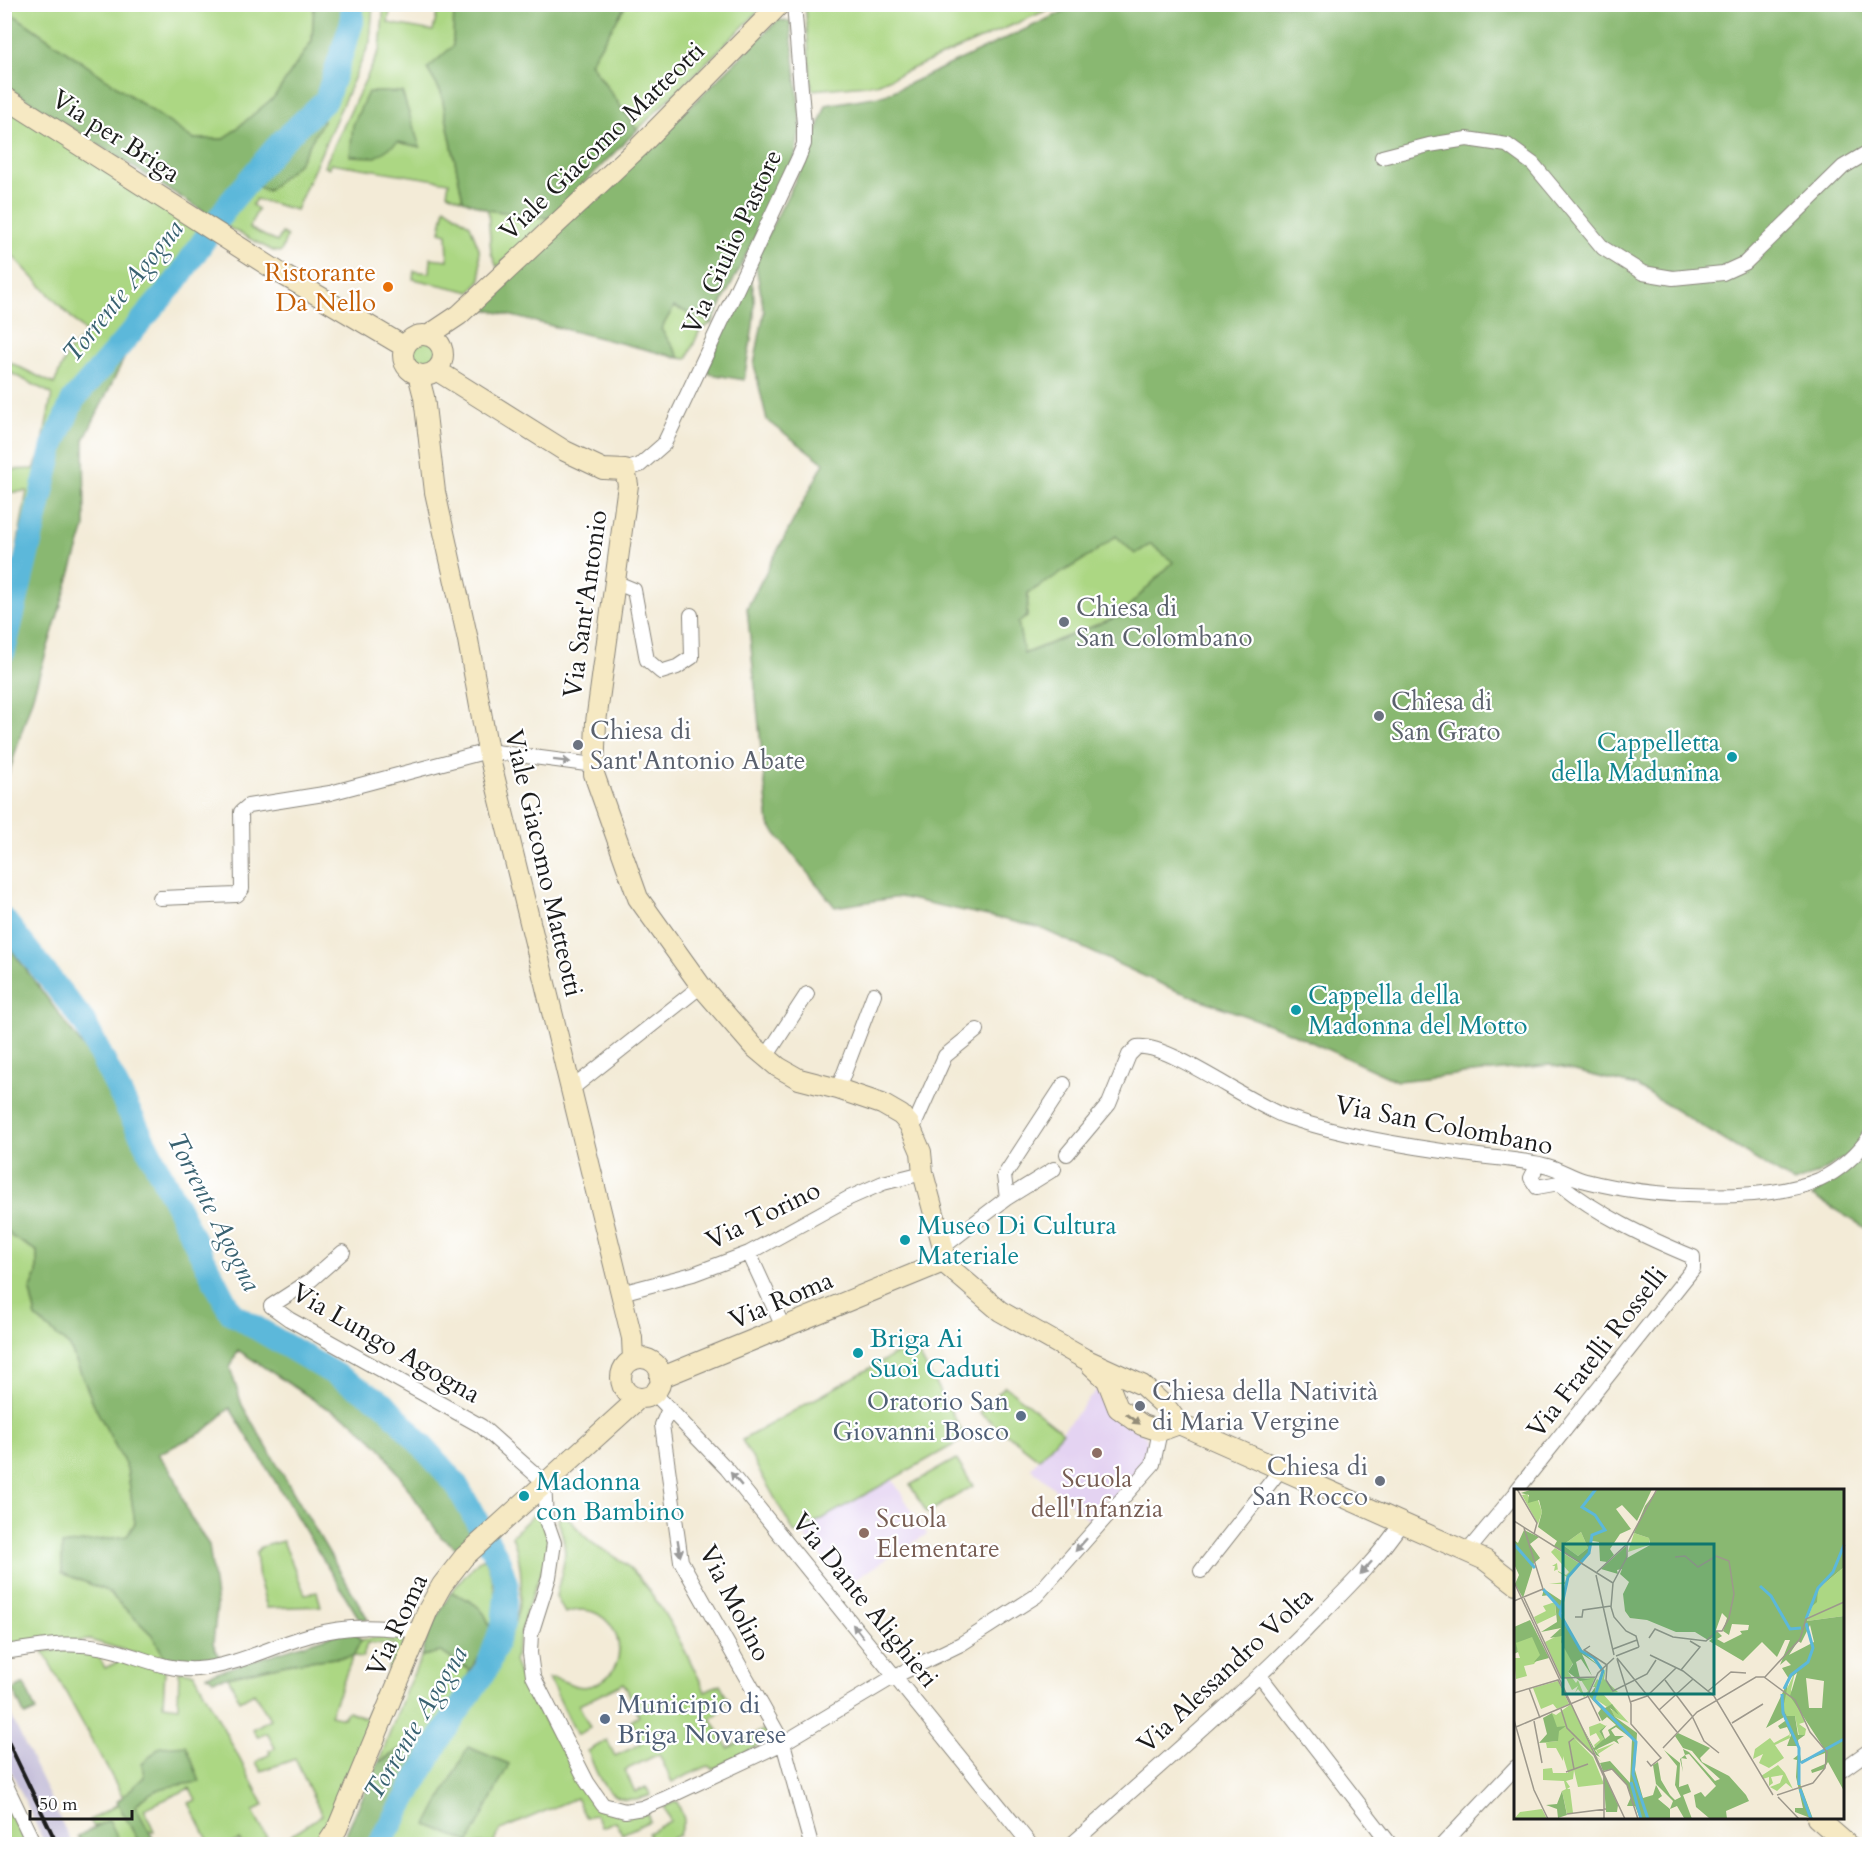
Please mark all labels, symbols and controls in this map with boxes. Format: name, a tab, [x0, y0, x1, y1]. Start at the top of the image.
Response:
street label: Viale Giacomo Matteotti	[492, 34, 712, 248]
street label: Via per Briga	[45, 81, 187, 191]
street label: Via Giulio Pastore	[674, 144, 790, 340]
water label: Torrente Agogna	[54, 212, 192, 370]
place label: Ristorante Da Nello	[264, 255, 376, 320]
marker: Ristorante Da Nello	[381, 280, 395, 294]
street label: Via Sant'Antonio	[554, 508, 616, 700]
place label: Chiesa di San Colombano	[1076, 590, 1253, 655]
marker: Chiesa di San Colombano	[1057, 615, 1071, 629]
place label: Chiesa di San Grato	[1391, 684, 1501, 749]
marker: Chiesa di San Grato	[1372, 709, 1386, 723]
place label: Chiesa di Sant'Antonio Abate	[590, 713, 806, 778]
place label: Cappelletta della Madunina	[1551, 725, 1720, 790]
street label: Viale Giacomo Matteotti	[496, 726, 592, 1000]
marker: Chiesa di Sant'Antonio Abate	[571, 738, 585, 752]
marker: Cappelletta della Madunina	[1725, 750, 1739, 764]
one-way arrow	[552, 756, 571, 765]
place label: Cappella della Madonna del Motto	[1308, 978, 1528, 1043]
marker: Cappella della Madonna del Motto	[1289, 1003, 1303, 1017]
street label: Via San Colombano	[1332, 1087, 1556, 1163]
water label: Torrente Agogna	[158, 1126, 270, 1298]
street label: Via Torino	[700, 1172, 826, 1258]
place label: Museo Di Cultura Materiale	[917, 1208, 1117, 1273]
marker: Museo Di Cultura Materiale	[898, 1233, 912, 1247]
street label: Via Fratelli Rosselli	[1519, 1259, 1675, 1445]
street label: Via Roma	[724, 1262, 838, 1338]
street label: Via Lungo Agogna	[285, 1275, 487, 1411]
place label: Briga Ai Suoi Caduti	[870, 1321, 1000, 1386]
marker: Briga Ai Suoi Caduti	[851, 1346, 865, 1360]
place label: Chiesa della Natività di Maria Vergine	[1152, 1374, 1378, 1439]
place label: Oratorio San Giovanni Bosco	[832, 1384, 1009, 1449]
marker: Chiesa della Natività di Maria Vergine	[1133, 1399, 1147, 1413]
marker: Oratorio San Giovanni Bosco	[1014, 1409, 1028, 1423]
one-way arrow	[1125, 1413, 1141, 1425]
marker: Scuola dell'Infanzia	[1090, 1446, 1104, 1460]
place label: Chiesa di San Rocco	[1252, 1449, 1368, 1514]
place label: Scuola dell'Infanzia	[1031, 1461, 1163, 1526]
place label: Madonna con Bambino	[536, 1464, 685, 1529]
one-way arrow	[729, 1471, 742, 1487]
marker: Chiesa di San Rocco	[1373, 1474, 1387, 1488]
marker: Madonna con Bambino	[517, 1489, 531, 1503]
inset map	[1514, 1489, 1844, 1819]
place label: Scuola Elementare	[876, 1501, 1000, 1566]
street label: Via Dante Alighieri	[783, 1505, 947, 1695]
marker: Scuola Elementare	[857, 1526, 871, 1540]
one-way arrow	[1075, 1537, 1088, 1552]
one-way arrow	[675, 1539, 684, 1558]
street label: Via Molino	[691, 1539, 779, 1667]
one-way arrow	[1360, 1560, 1373, 1575]
street label: Via Roma	[358, 1568, 436, 1682]
street label: Via Alessandro Volta	[1129, 1579, 1321, 1761]
one-way arrow	[853, 1623, 865, 1638]
water label: Torrente Agogna	[355, 1639, 477, 1807]
place label: Municipio di Briga Novarese	[617, 1687, 787, 1752]
marker: Municipio di Briga Novarese	[598, 1712, 612, 1726]
scale bar	[30, 1783, 132, 1821]
text: 50 m	[39, 1792, 78, 1817]

